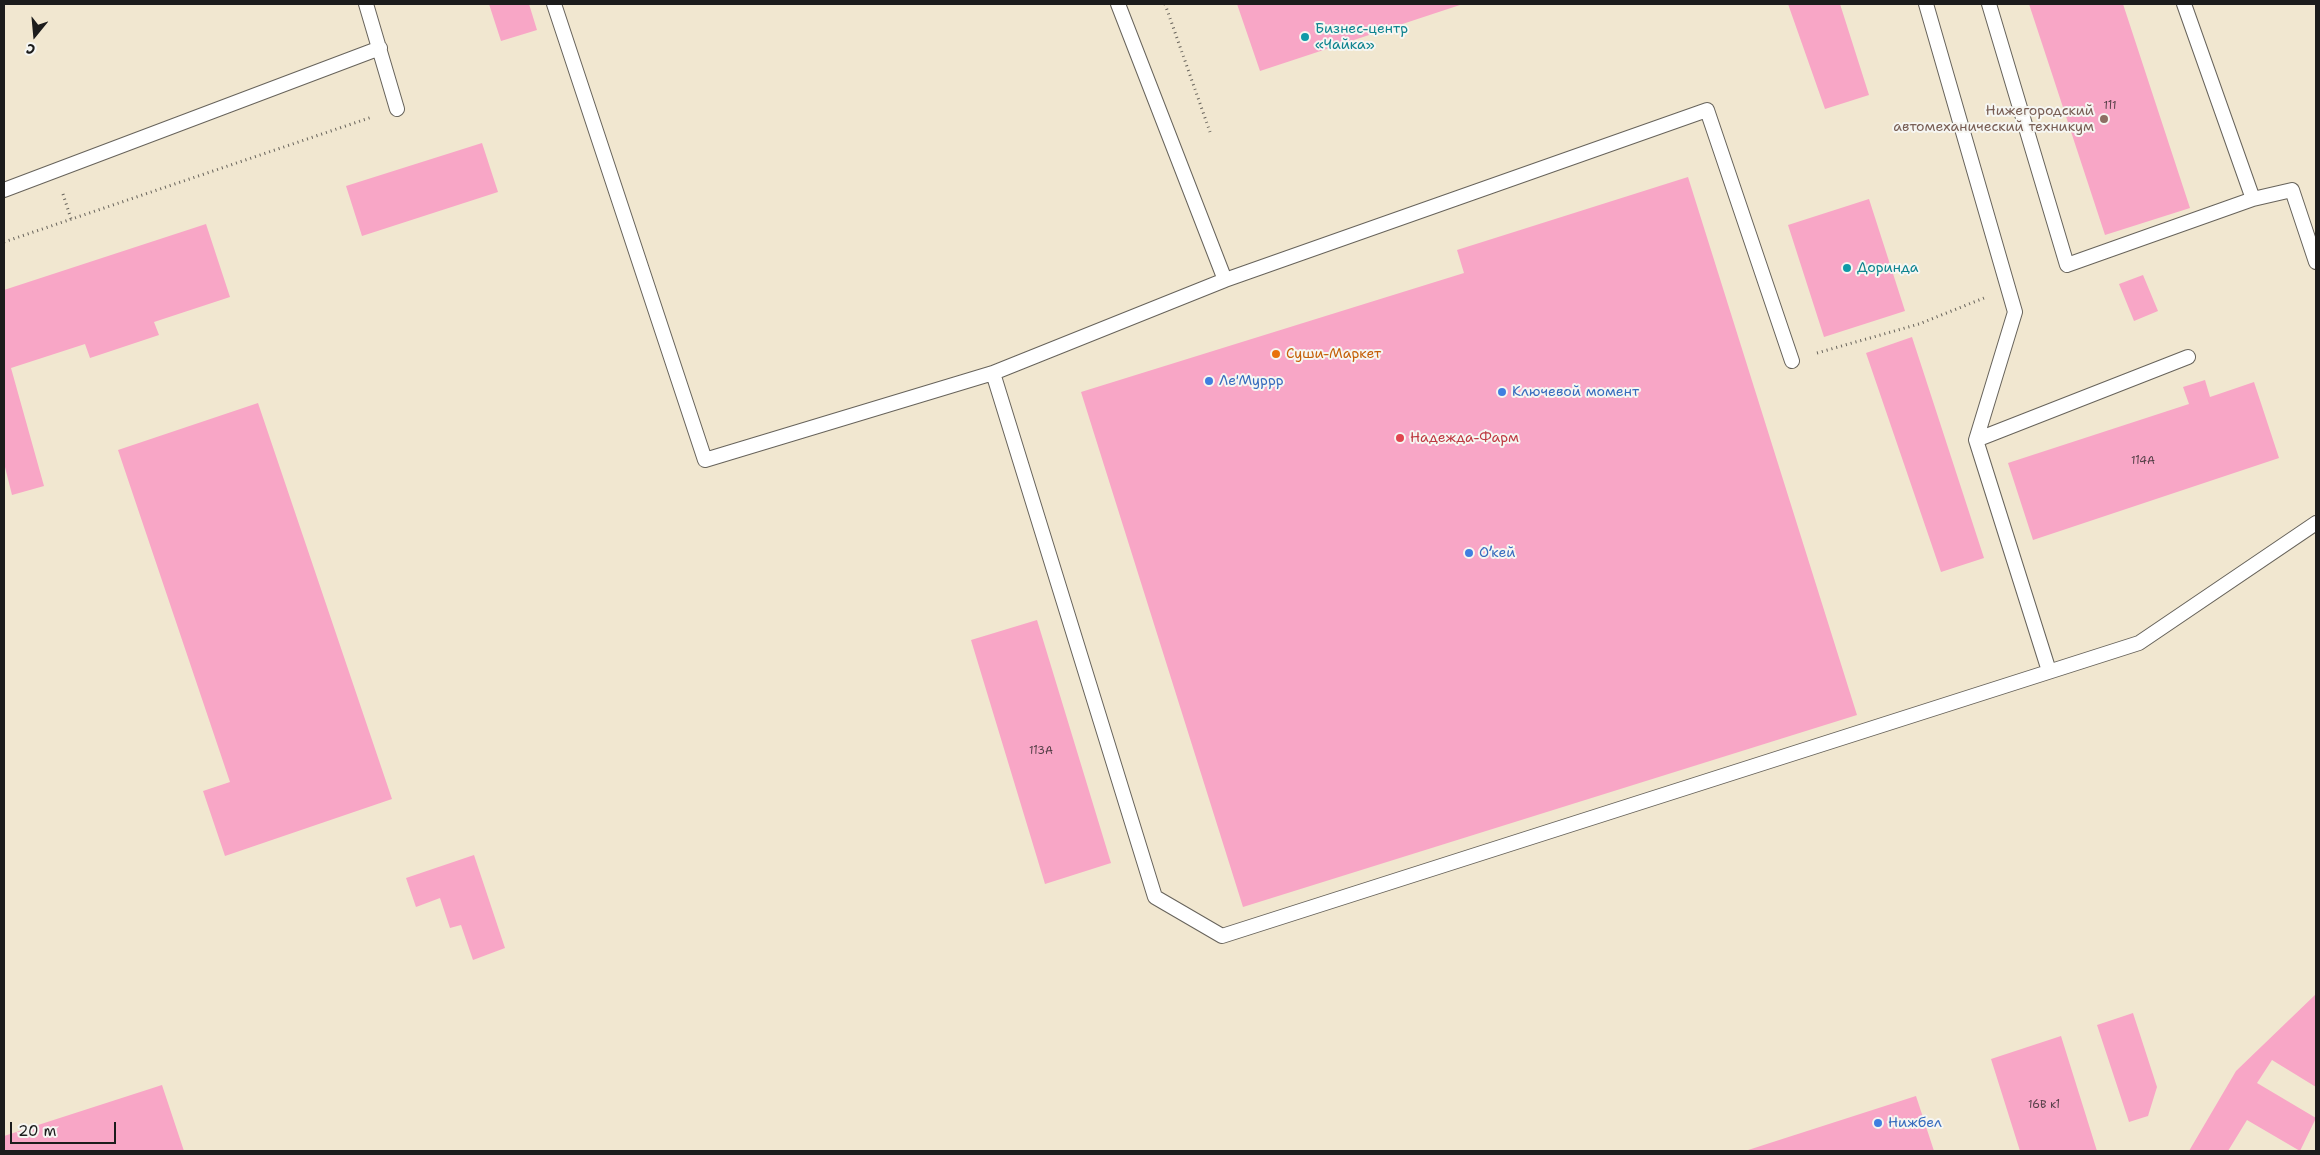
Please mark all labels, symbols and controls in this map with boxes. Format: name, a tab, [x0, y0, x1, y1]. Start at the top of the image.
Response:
north arrow	[10, 10, 60, 60]
place label: Бизнес-центр «Чайка»	[1315, 21, 1408, 54]
marker: Бизнес-центр «Чайка»	[1299, 31, 1311, 43]
text: С	[24, 39, 37, 59]
house number: 111	[2103, 99, 2117, 113]
place label: Нижегородский автомеханический техникум	[1893, 103, 2094, 136]
marker: Нижегородский автомеханический техникум	[2098, 113, 2110, 125]
place label: Доринда	[1857, 260, 1918, 276]
marker: Доринда	[1841, 262, 1853, 274]
place label: Суши-Маркет	[1286, 346, 1381, 362]
marker: Суши-Маркет	[1270, 348, 1282, 360]
place label: Ле'Муррр	[1219, 373, 1284, 389]
marker: Ле'Муррр	[1203, 375, 1215, 387]
place label: Ключевой момент	[1512, 384, 1639, 400]
marker: Ключевой момент	[1496, 386, 1508, 398]
place label: Надежда-Фарм	[1410, 430, 1519, 446]
marker: Надежда-Фарм	[1394, 432, 1406, 444]
house number: 114А	[2131, 454, 2155, 468]
place label: О’кей	[1479, 545, 1515, 561]
marker: О’кей	[1463, 547, 1475, 559]
house number: 113А	[1029, 744, 1053, 758]
house number: 16В к1	[2028, 1098, 2060, 1112]
scale bar	[12, 1112, 119, 1144]
place label: Нижбел	[1888, 1115, 1942, 1131]
marker: Нижбел	[1872, 1117, 1884, 1129]
text: 20 m	[18, 1121, 57, 1141]

